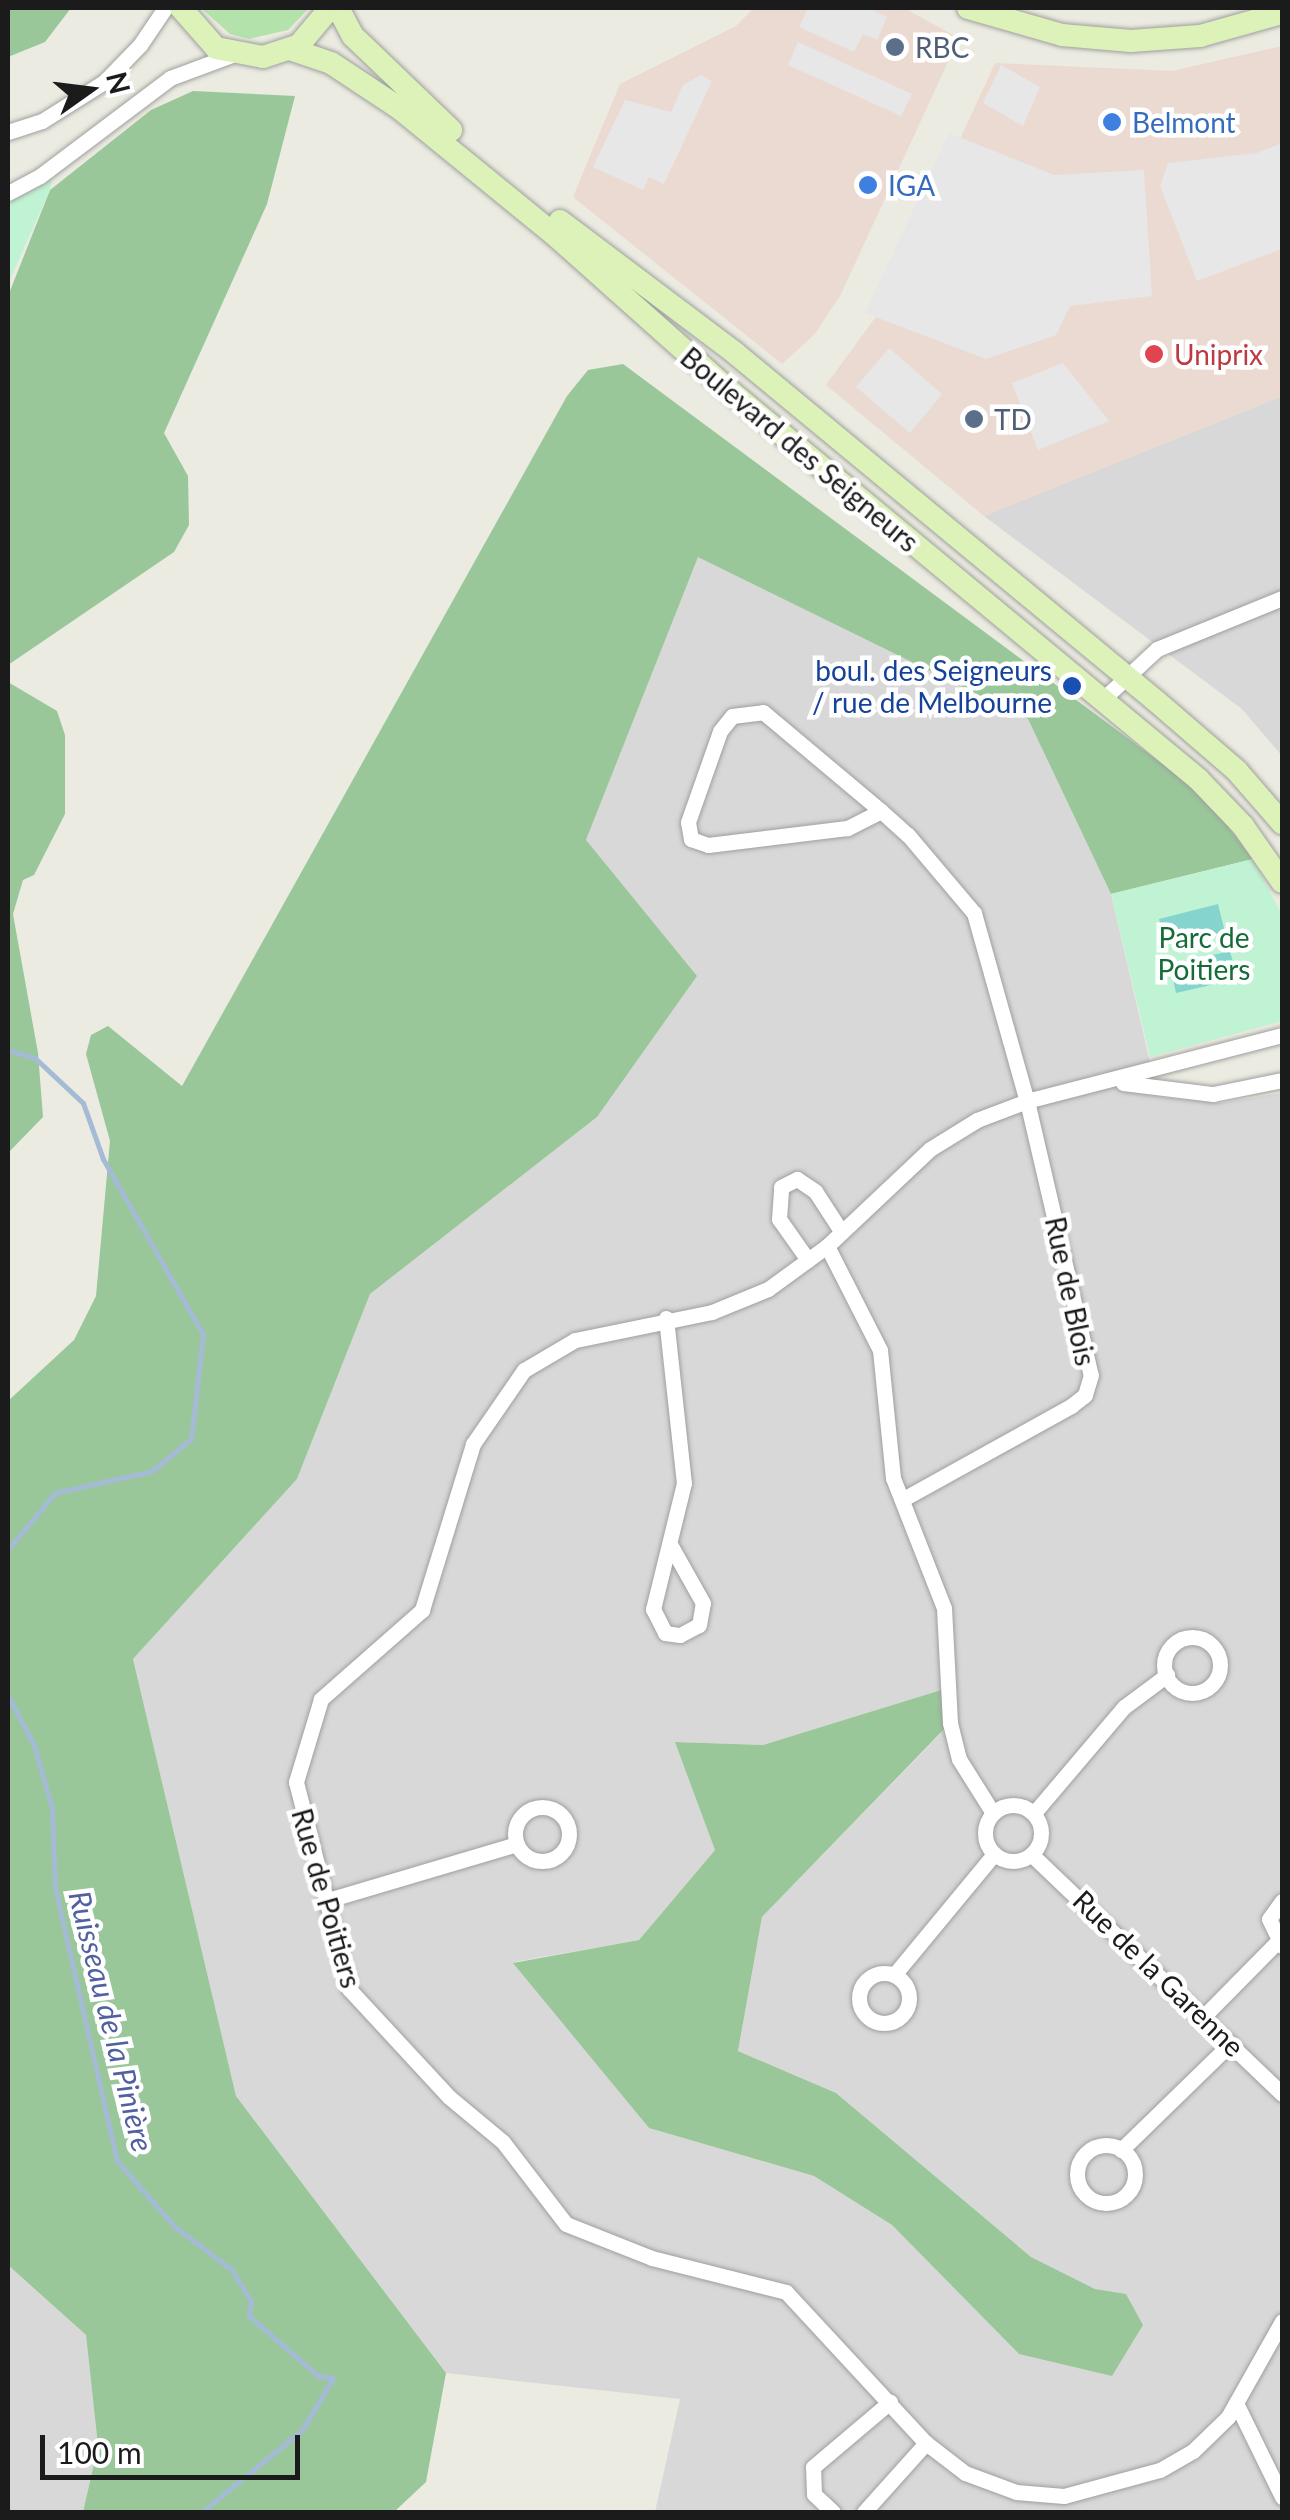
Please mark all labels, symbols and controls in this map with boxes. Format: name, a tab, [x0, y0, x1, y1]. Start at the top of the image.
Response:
place label: RBC	[915, 30, 969, 64]
marker: RBC	[884, 36, 906, 58]
north arrow	[40, 40, 140, 140]
text: N	[100, 68, 138, 97]
place label: Belmont	[1132, 105, 1236, 139]
marker: Belmont	[1101, 111, 1123, 133]
place label: IGA	[888, 168, 935, 202]
marker: IGA	[857, 174, 879, 196]
place label: Uniprix	[1174, 337, 1263, 371]
street label: Boulevard des Seigneurs	[674, 340, 926, 558]
marker: Uniprix	[1143, 343, 1165, 365]
place label: TD	[994, 402, 1032, 436]
marker: TD	[963, 408, 985, 430]
place label: boul. des Seigneurs / rue de Melbourne	[812, 653, 1052, 719]
marker: boul. des Seigneurs / rue de Melbourne	[1061, 675, 1083, 697]
park label: Parc de Poitiers	[1158, 920, 1250, 986]
street label: Rue de Blois	[1039, 1214, 1103, 1368]
street label: Rue de Poitiers	[285, 1804, 369, 1992]
street label: Rue de la Garenne	[1067, 1883, 1251, 2063]
water label: Ruisseau de la Pinière	[62, 1887, 162, 2155]
scale bar	[45, 2415, 305, 2477]
text: 100 m	[57, 2434, 142, 2470]

